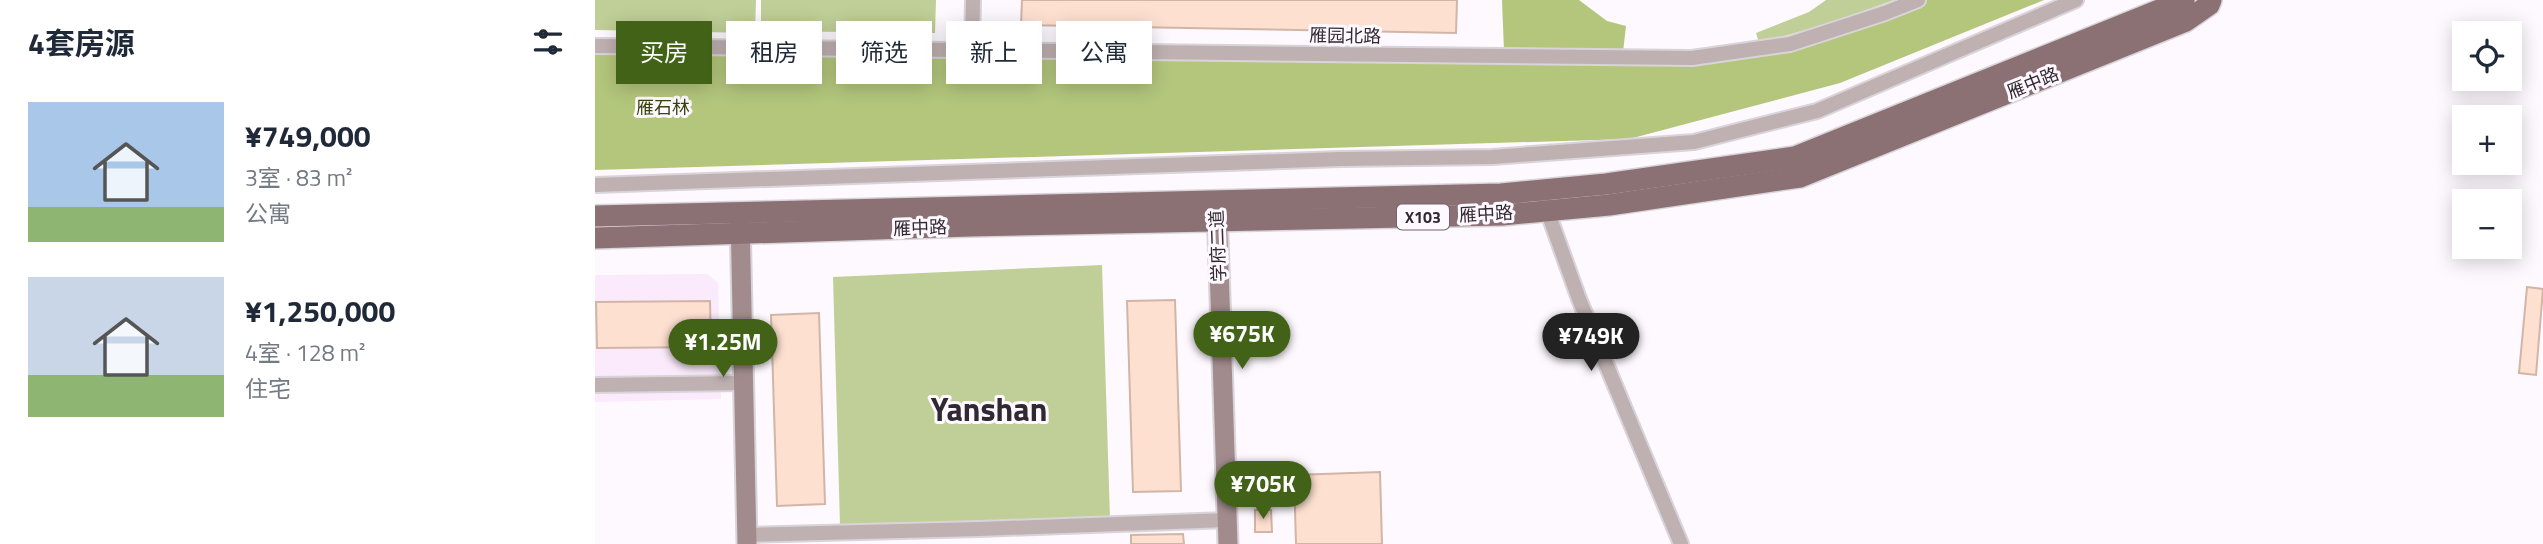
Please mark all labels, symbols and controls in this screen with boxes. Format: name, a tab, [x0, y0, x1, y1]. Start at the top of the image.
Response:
text: 4套房源	[28, 20, 135, 66]
chip: 买房	[616, 21, 712, 84]
chip: 租房	[726, 21, 822, 84]
chip: 筛选	[836, 21, 932, 84]
chip: 新上	[946, 21, 1042, 84]
chip: 公寓	[1056, 21, 1152, 84]
street label: 雁园北路	[1309, 21, 1381, 50]
map controls	[2452, 21, 2522, 259]
button: locate	[2452, 21, 2522, 91]
icon: filters	[529, 23, 567, 61]
street label: 雁中路	[2003, 60, 2063, 105]
park label: 雁石林	[636, 94, 690, 121]
button: +	[2452, 105, 2522, 175]
text: ¥749,000	[245, 113, 371, 159]
icon: home	[84, 130, 168, 214]
text: 3室 · 83 m²	[245, 160, 352, 195]
button: −	[2452, 189, 2522, 259]
text: 公寓	[245, 196, 291, 231]
street label: 雁中路	[1458, 199, 1514, 228]
road number: X103	[1397, 204, 1449, 230]
street label: 学府二道	[1203, 210, 1232, 282]
street label: 雁中路	[893, 213, 947, 242]
text: ¥1,250,000	[245, 288, 395, 334]
icon: home	[84, 305, 168, 389]
pin: ¥675K	[1193, 312, 1291, 371]
pin: ¥749K	[1542, 314, 1640, 373]
text: ¥675K	[1209, 316, 1275, 351]
text: ¥749K	[1558, 318, 1624, 353]
pin: ¥1.25M	[666, 320, 780, 379]
text: ¥1.25M	[684, 324, 762, 359]
text: 4室 · 128 m²	[245, 335, 365, 370]
text: 住宅	[245, 371, 291, 406]
district label: Yanshan	[931, 385, 1047, 433]
pin: ¥705K	[1214, 462, 1312, 521]
text: ¥705K	[1230, 466, 1296, 501]

